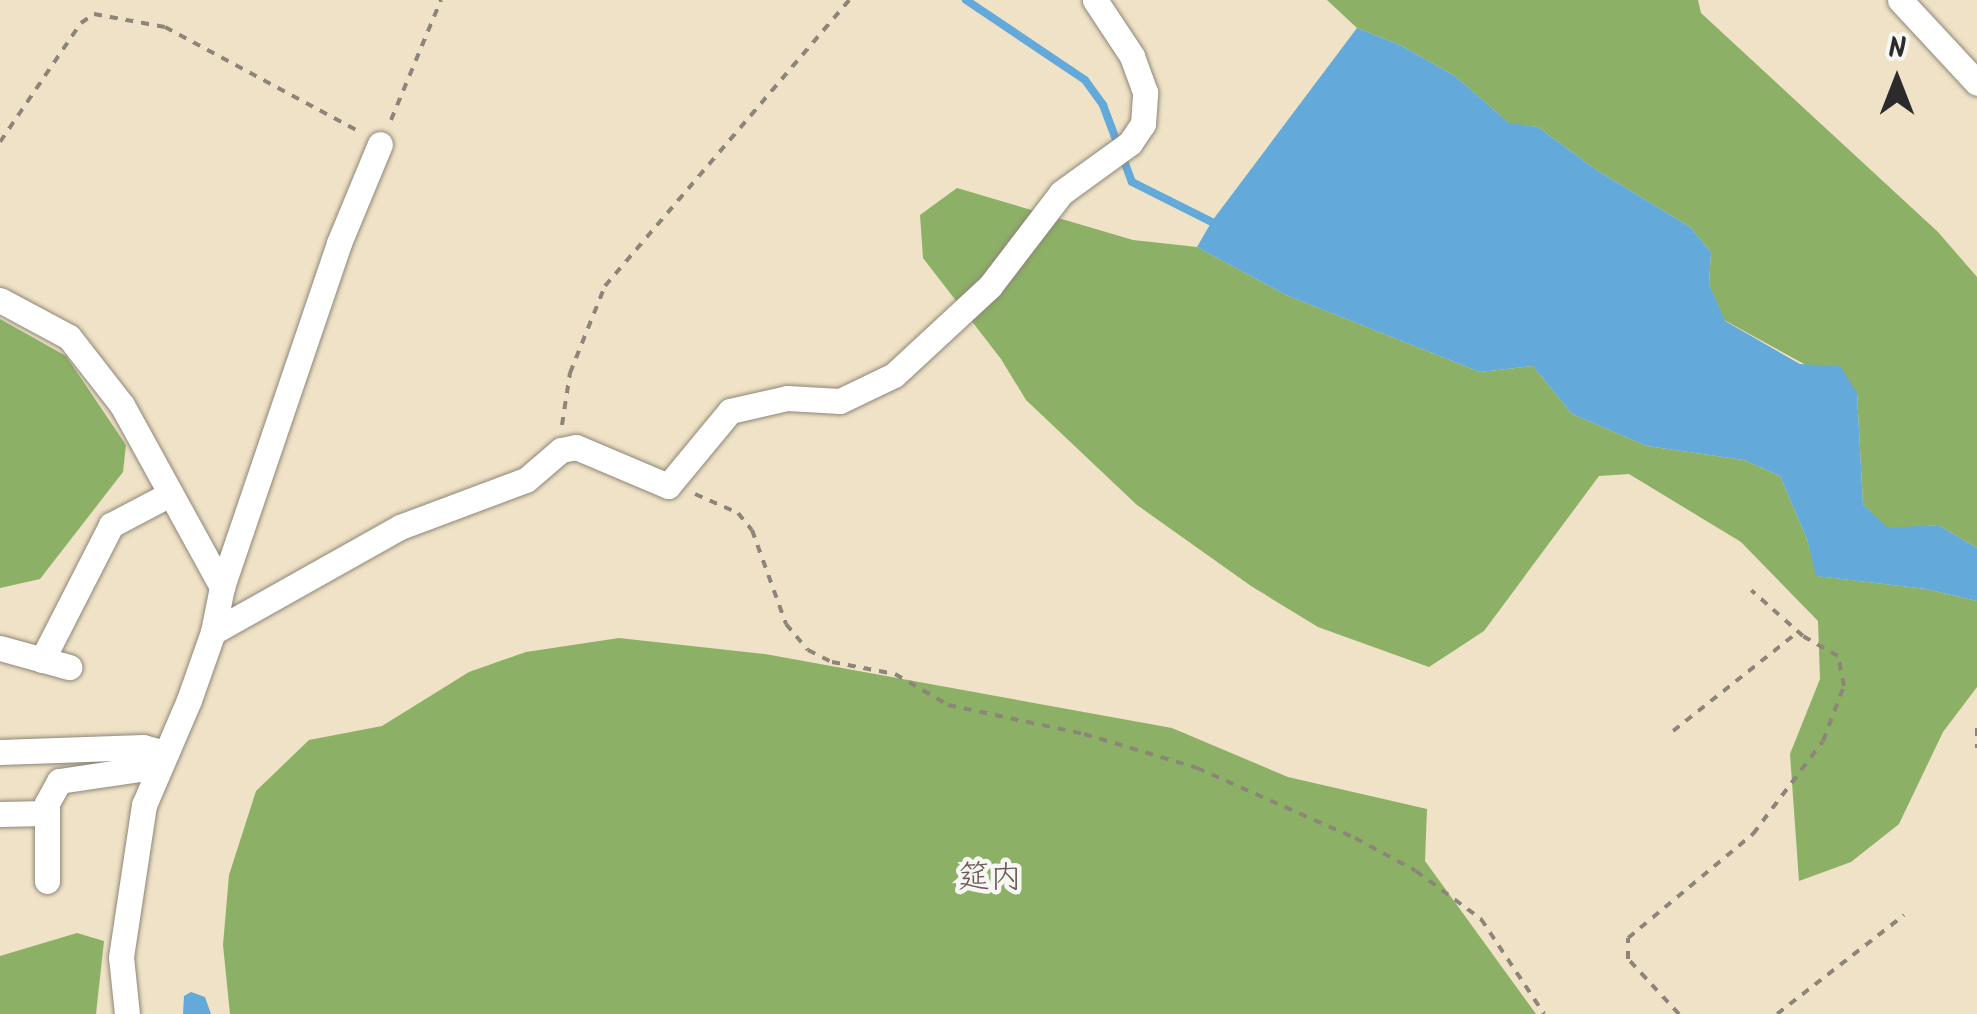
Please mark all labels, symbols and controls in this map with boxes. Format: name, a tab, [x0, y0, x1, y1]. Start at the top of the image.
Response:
text: N	[1888, 27, 1906, 72]
north arrow	[1847, 30, 1947, 130]
district label: 筵内	[958, 860, 1022, 898]

